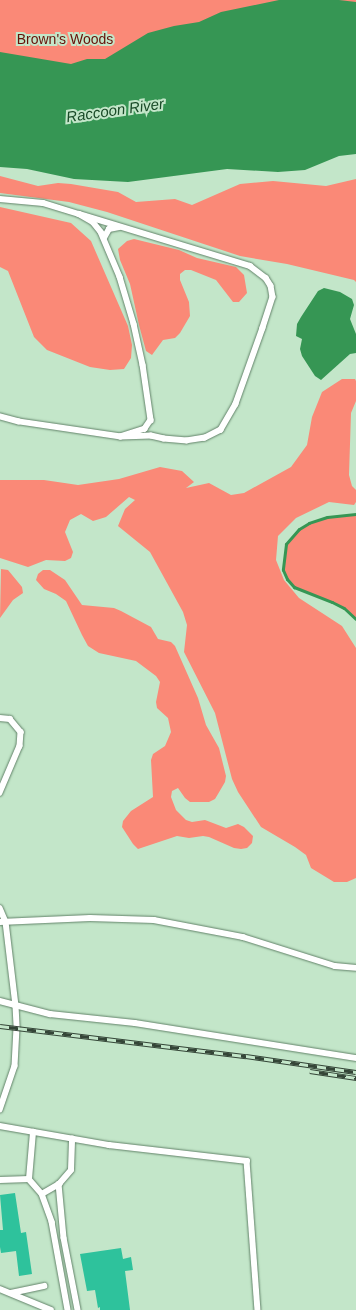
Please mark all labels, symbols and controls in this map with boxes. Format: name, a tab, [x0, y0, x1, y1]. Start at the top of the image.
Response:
park label: Brown's Woods	[17, 31, 113, 47]
water label: Raccoon River	[65, 94, 165, 126]

